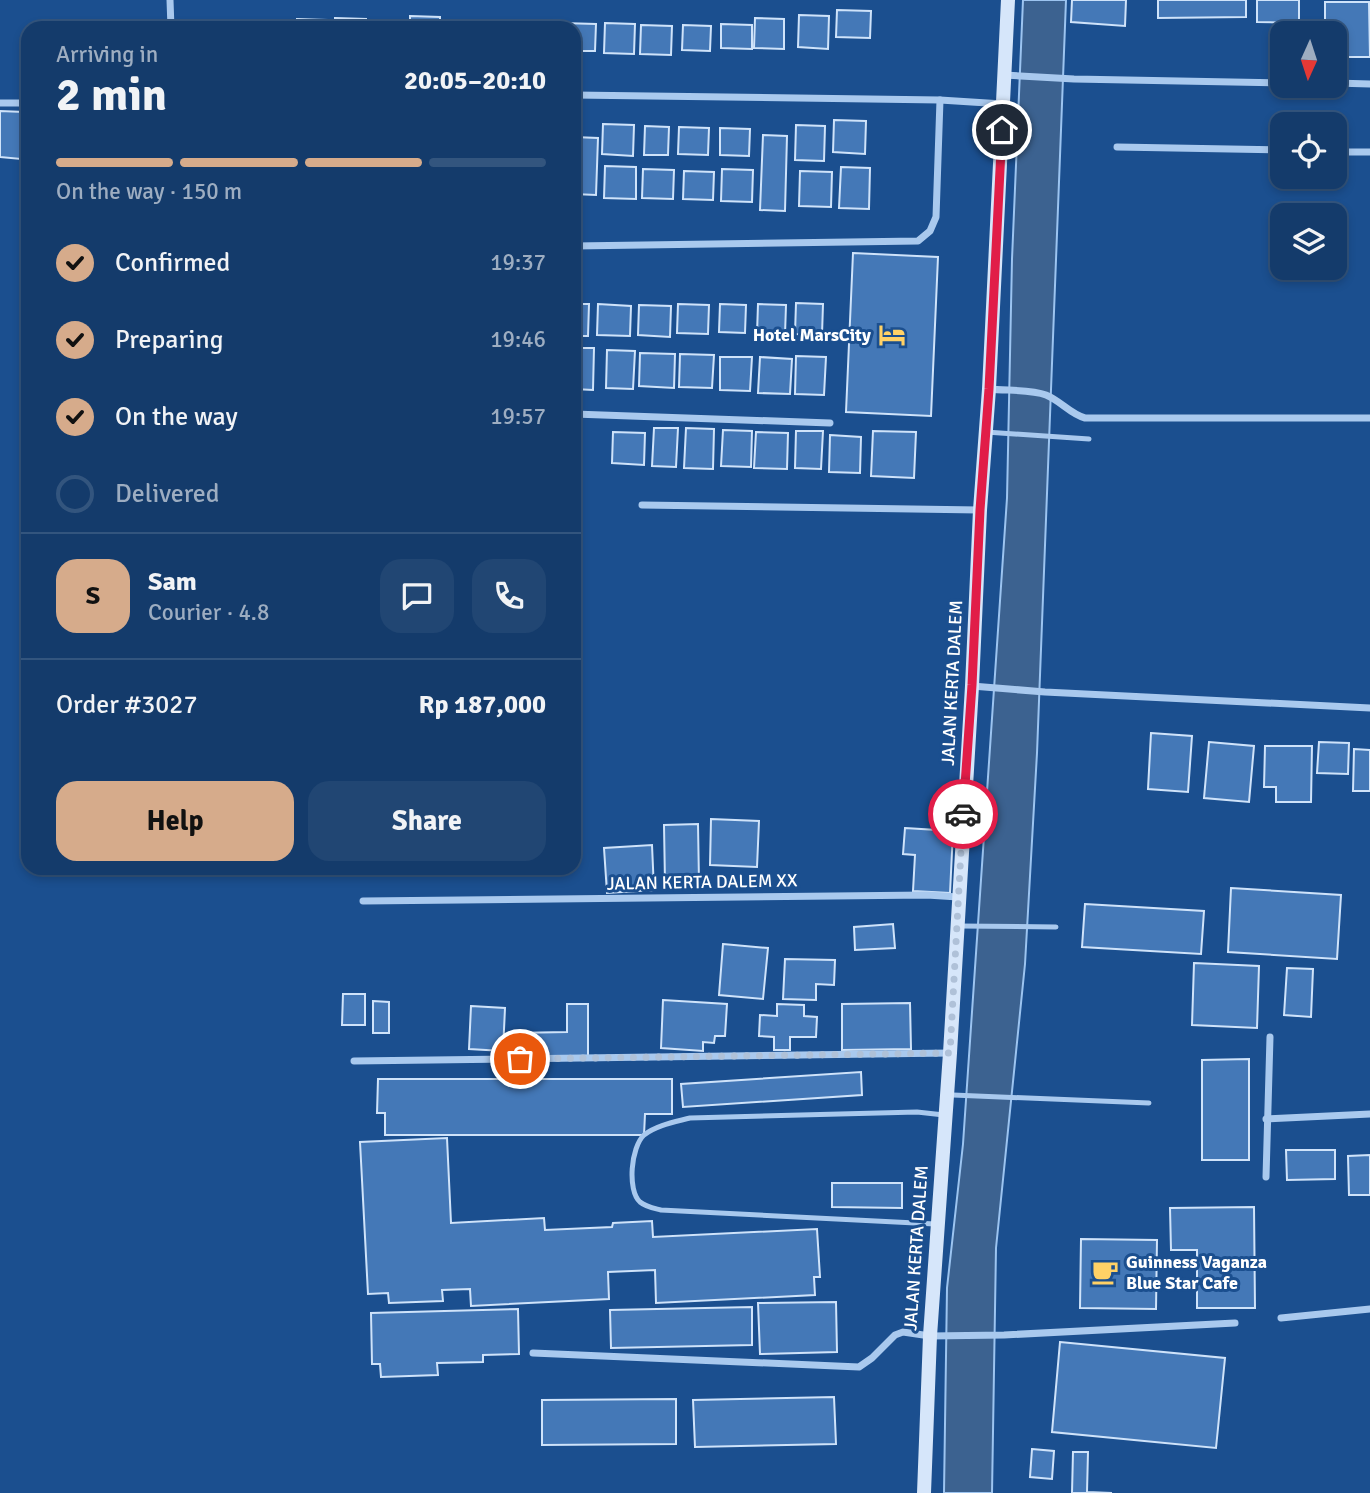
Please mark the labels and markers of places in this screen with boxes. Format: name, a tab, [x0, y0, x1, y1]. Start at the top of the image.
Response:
pin	[972, 100, 1032, 160]
hotel icon: Hotel MarsCity	[877, 320, 907, 350]
place label: Hotel MarsCity	[753, 324, 871, 346]
pin	[490, 1029, 550, 1089]
place label: Guinness Vaganza Blue Star Cafe	[1126, 1251, 1267, 1294]
cafe icon: Guinness Vaganza Blue Star Cafe	[1090, 1257, 1120, 1287]

